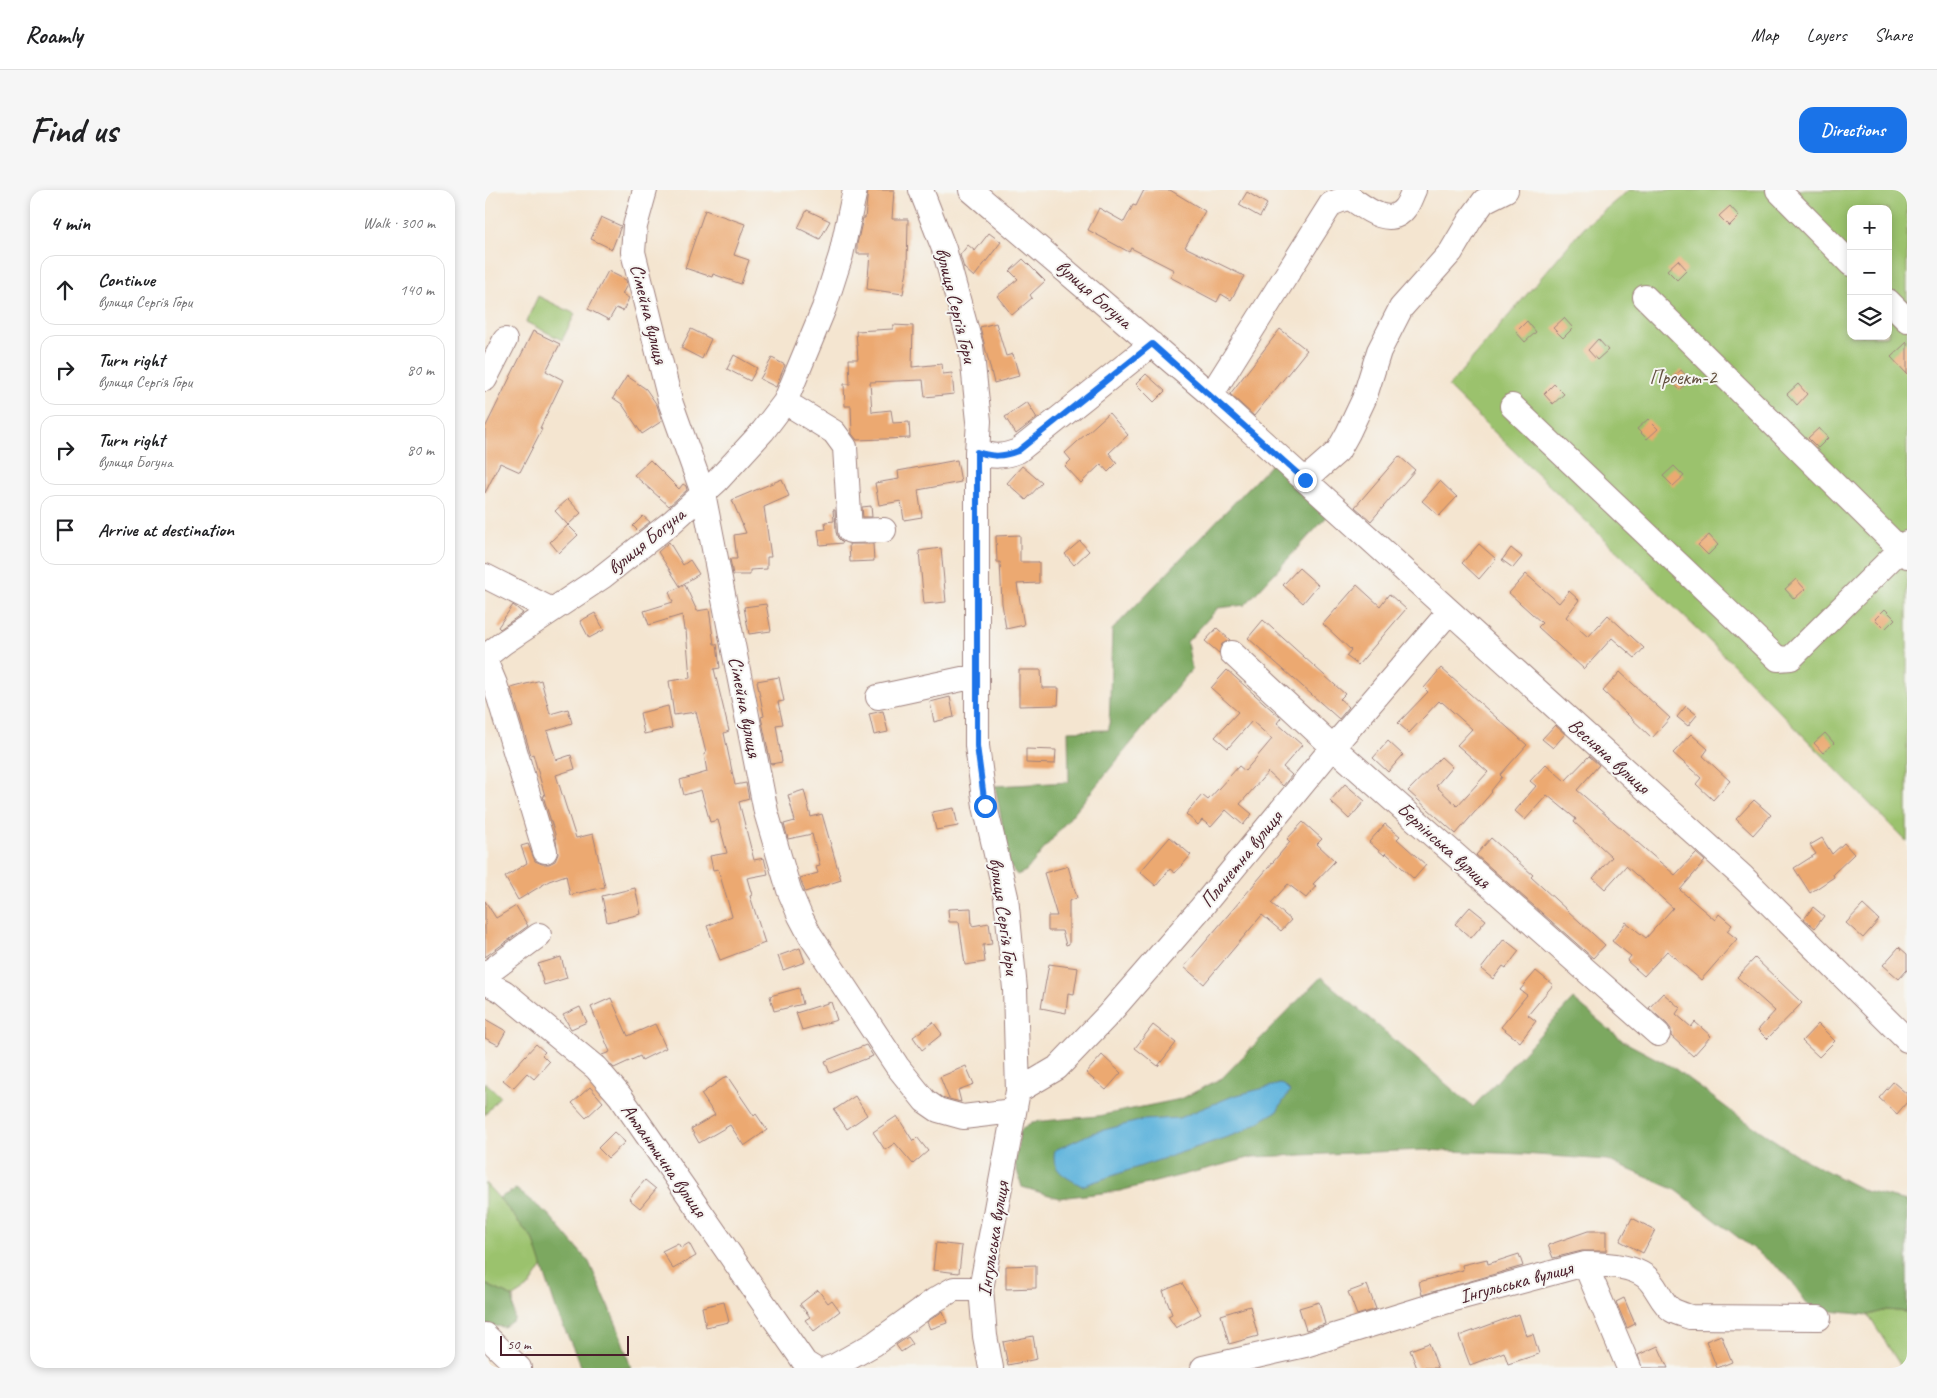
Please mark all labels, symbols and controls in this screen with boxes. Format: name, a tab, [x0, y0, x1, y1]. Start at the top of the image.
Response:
text: Roamly	[25, 20, 82, 50]
text: Map	[1751, 24, 1779, 46]
text: Layers	[1807, 24, 1846, 46]
text: Share	[1874, 24, 1912, 46]
button: Directions	[1799, 107, 1907, 153]
text: Find us	[30, 108, 117, 153]
map controls	[1847, 205, 1892, 340]
button: +	[1847, 205, 1892, 250]
text: 4 min	[50, 210, 90, 236]
text: Walk · 300 m	[363, 213, 435, 233]
street label: вулиця Сергія Гори	[930, 245, 983, 367]
button: −	[1847, 250, 1892, 295]
street label: вулиця Богуна	[1051, 254, 1139, 335]
street label: Сімейна вулиця	[625, 261, 674, 367]
text: Continue	[98, 268, 155, 292]
icon: ahead	[51, 276, 79, 304]
text: 140 m	[400, 280, 434, 300]
text: вулиця Сергія Гори	[98, 292, 192, 312]
button: layers	[1847, 295, 1892, 340]
text: Turn right	[98, 348, 165, 372]
icon: right	[51, 356, 79, 384]
text: 80 m	[407, 360, 434, 380]
park label: Проект-2	[1649, 365, 1719, 390]
text: вулиця Сергія Гори	[98, 372, 192, 392]
text: Turn right	[98, 428, 165, 452]
icon: right	[51, 436, 79, 464]
text: 80 m	[407, 440, 434, 460]
text: вулиця Богуна	[98, 452, 172, 472]
route end	[1294, 469, 1317, 492]
street label: вулиця Богуна	[602, 501, 691, 580]
icon: arrive	[51, 516, 79, 544]
text: Arrive at destination	[98, 518, 234, 542]
street label: Сімейна вулиця	[723, 654, 767, 760]
street label: Весняна вулиця	[1563, 713, 1657, 801]
route start	[974, 795, 997, 818]
street label: Берлінська вулиця	[1392, 796, 1497, 894]
street label: Планетна вулиця	[1194, 804, 1289, 913]
street label: вулиця Сергія Гори	[983, 856, 1025, 978]
street label: Атлантична вулиця	[616, 1098, 714, 1223]
street label: Інгульська вулиця	[972, 1178, 1015, 1298]
street label: Інгульська вулиця	[1457, 1254, 1577, 1309]
scale bar	[500, 1333, 629, 1356]
text: 50 m	[507, 1336, 531, 1353]

